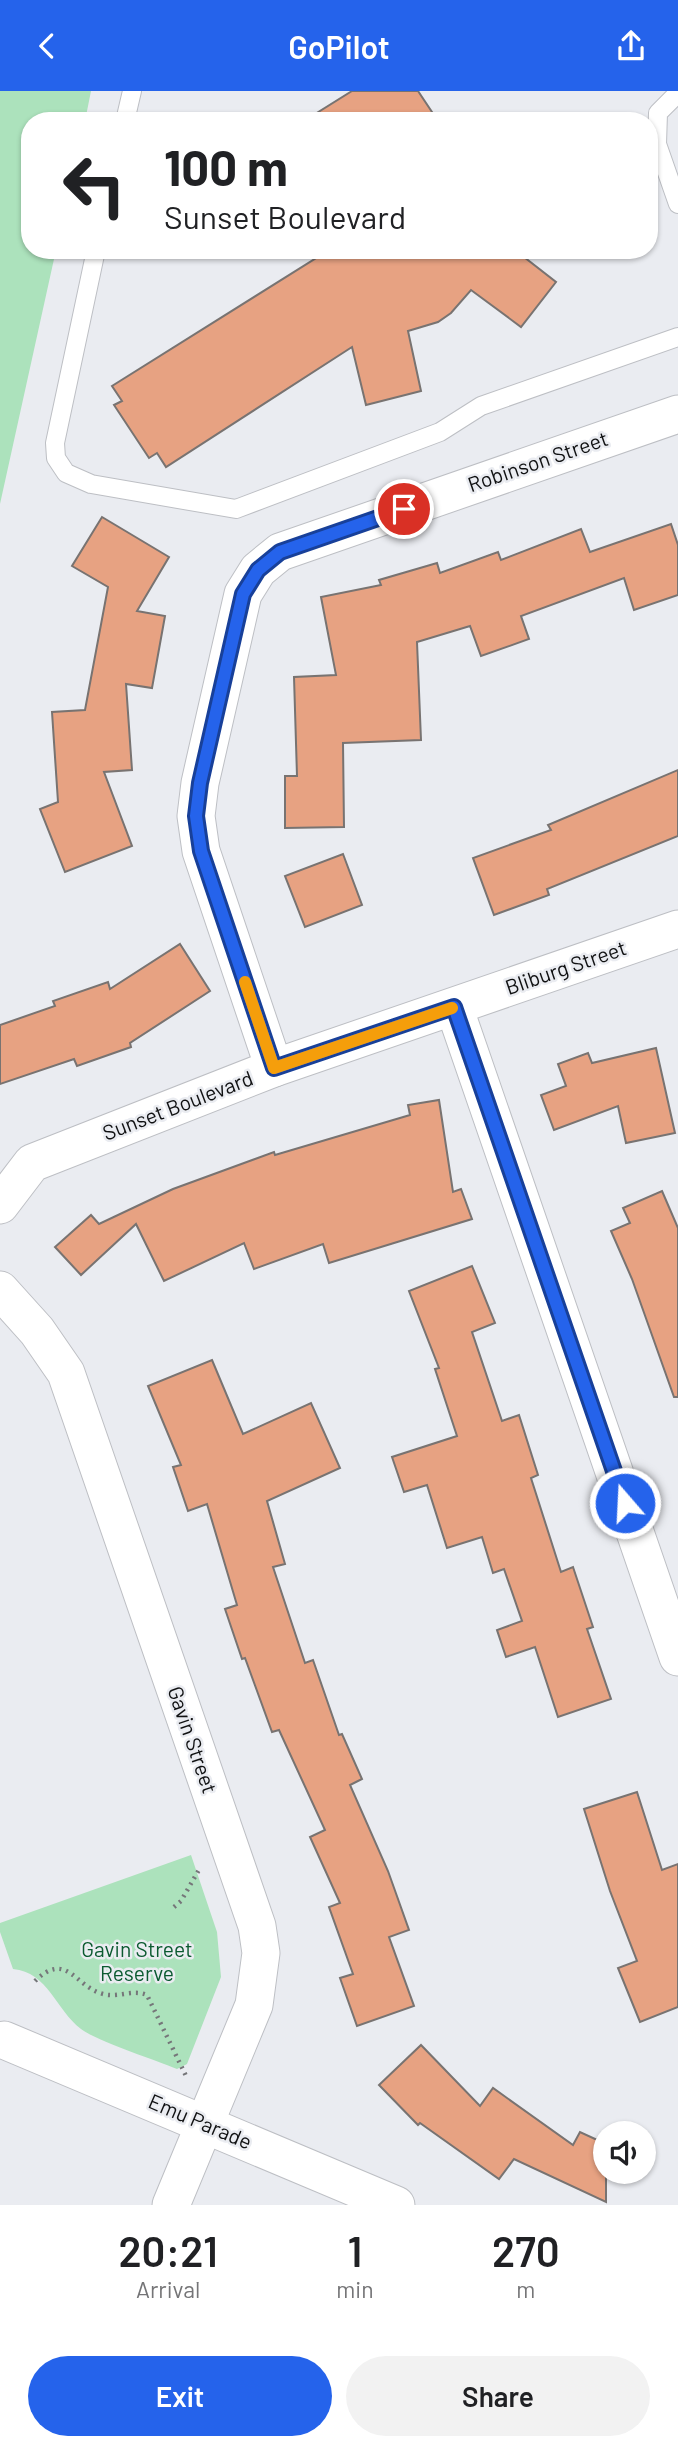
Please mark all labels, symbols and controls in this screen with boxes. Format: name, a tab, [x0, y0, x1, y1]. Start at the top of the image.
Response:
icon: back	[28, 27, 66, 65]
text: GoPilot	[288, 27, 390, 65]
icon: share	[612, 27, 650, 65]
text: 100 m	[164, 137, 288, 196]
icon: left	[49, 140, 140, 231]
text: Sunset Boulevard	[164, 197, 406, 235]
street label: Robinson Street	[464, 425, 611, 496]
pin	[374, 479, 434, 539]
icon: arrive	[385, 490, 423, 528]
street label: Bliburg Street	[502, 934, 629, 999]
street label: Sunset Boulevard	[99, 1064, 256, 1145]
position arrow	[588, 1466, 662, 1540]
street label: Gavin Street	[163, 1683, 223, 1796]
park label: Gavin Street Reserve	[81, 1936, 193, 1985]
street label: Emu Parade	[145, 2088, 256, 2154]
map controls	[593, 2121, 656, 2184]
button: sound	[593, 2121, 656, 2184]
text: 20:21	[118, 2225, 218, 2275]
text: 1	[348, 2225, 362, 2275]
text: 270	[492, 2225, 560, 2275]
text: Arrival	[136, 2275, 200, 2303]
text: min	[336, 2275, 374, 2303]
text: m	[516, 2275, 535, 2303]
button: Exit	[28, 2356, 332, 2436]
button: Share	[346, 2356, 650, 2436]

